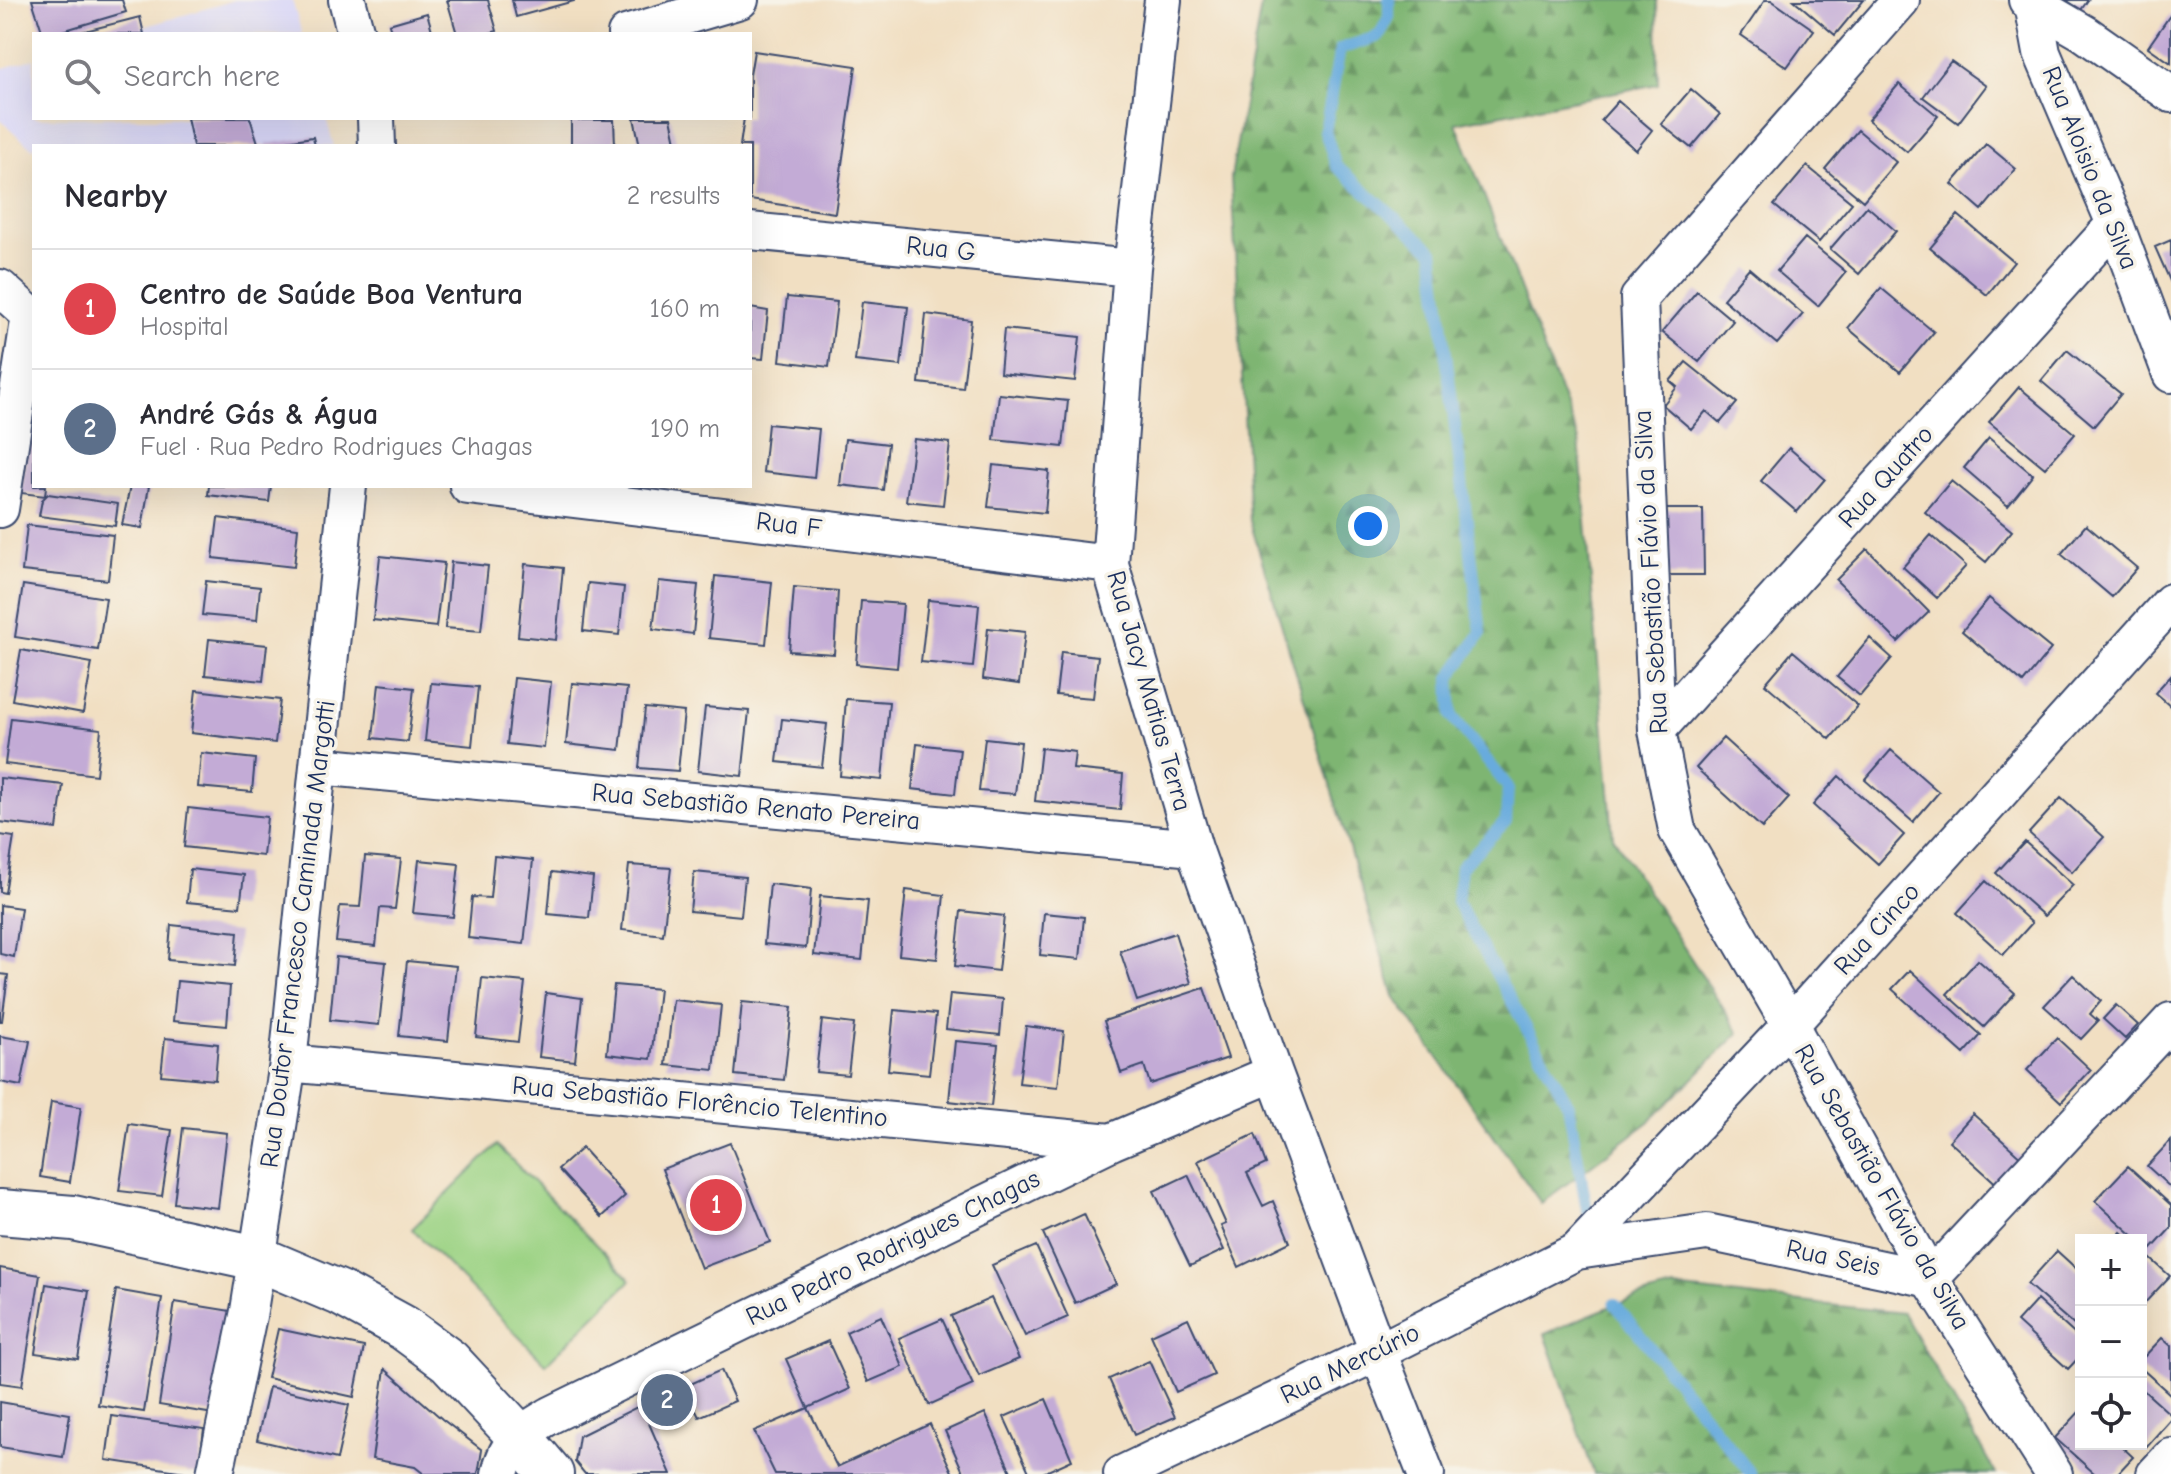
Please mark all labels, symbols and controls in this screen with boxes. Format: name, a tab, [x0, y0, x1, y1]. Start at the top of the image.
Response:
search box	[32, 32, 752, 120]
icon: search	[60, 54, 104, 98]
text: Search here	[124, 59, 280, 94]
street label: Rua Aloisio da Silva	[2036, 62, 2144, 274]
text: Nearby	[64, 176, 167, 216]
text: 2 results	[627, 181, 720, 211]
street label: Rua G	[905, 230, 977, 268]
text: Centro de Saúde Boa Ventura	[140, 277, 523, 312]
text: 1	[85, 294, 95, 324]
text: 160 m	[650, 294, 720, 324]
text: Hospital	[140, 312, 229, 342]
text: André Gás & Água	[140, 397, 378, 432]
street label: Rua Sebastião Flávio da Silva	[1628, 409, 1674, 735]
text: 2	[84, 414, 96, 444]
text: 190 m	[650, 414, 720, 444]
street label: Rua Quatro	[1832, 420, 1940, 534]
text: Fuel · Rua Pedro Rodrigues Chagas	[140, 432, 532, 462]
street label: Rua F	[754, 506, 824, 544]
your location	[1348, 506, 1388, 546]
street label: Rua Jacy Matias Terra	[1100, 567, 1198, 815]
street label: Rua Doutor Francesco Caminada Margotti	[254, 698, 342, 1170]
street label: Rua Sebastião Renato Pereira	[591, 778, 921, 836]
street label: Rua Cinco	[1828, 877, 1926, 981]
street label: Rua Sebastião Flávio da Silva	[1788, 1039, 1976, 1335]
street label: Rua Sebastião Florêncio Telentino	[511, 1071, 889, 1133]
street label: Rua Pedro Rodrigues Chagas	[741, 1164, 1045, 1332]
pin: 1	[690, 1175, 742, 1235]
street label: Rua Seis	[1783, 1233, 1883, 1283]
map controls	[2075, 1234, 2147, 1450]
button: +	[2075, 1234, 2147, 1306]
button: −	[2075, 1306, 2147, 1378]
street label: Rua Mercúrio	[1276, 1317, 1424, 1411]
pin: 2	[641, 1370, 693, 1430]
button: locate	[2075, 1378, 2147, 1450]

